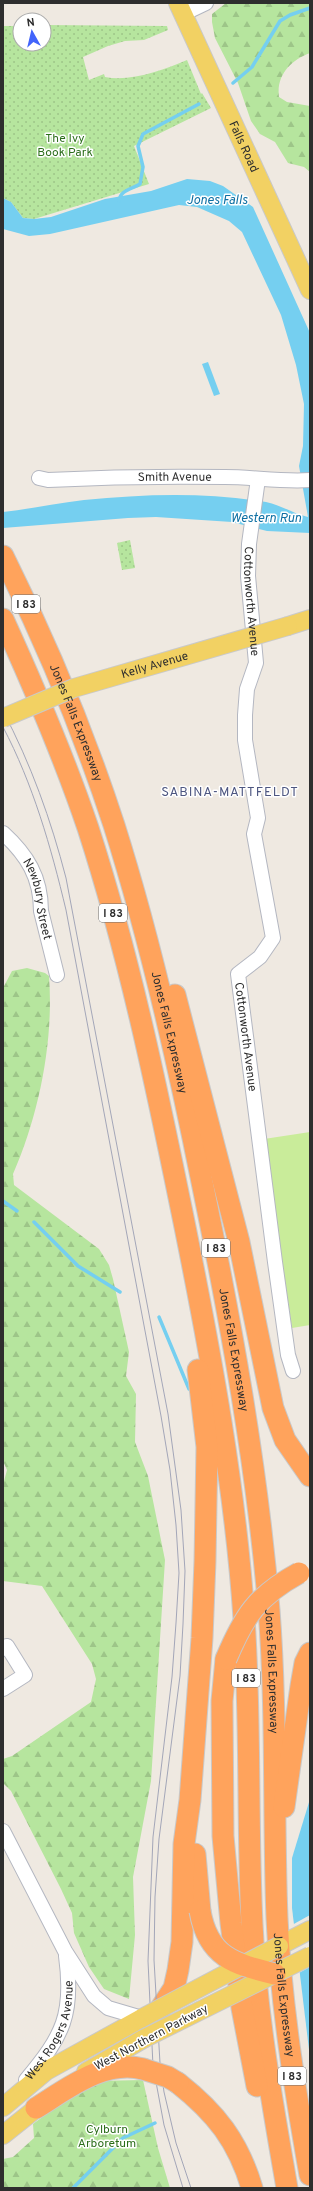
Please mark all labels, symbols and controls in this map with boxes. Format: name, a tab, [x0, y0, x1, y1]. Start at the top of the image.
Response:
north arrow	[12, 12, 52, 52]
text: N	[26, 16, 36, 31]
street label: Falls Road	[224, 119, 262, 175]
park label: The Ivy Book Park	[37, 131, 93, 161]
water label: Jones Falls	[186, 193, 248, 209]
street label: Smith Avenue	[138, 470, 212, 486]
water label: Western Run	[231, 511, 301, 527]
street label: Cottonworth Avenue	[239, 546, 262, 657]
road number: I 83	[12, 595, 40, 613]
street label: Kelly Avenue	[119, 648, 190, 683]
street label: Jones Falls Expressway	[45, 662, 106, 784]
district label: SABINA-MATTFELDT	[161, 785, 299, 801]
street label: Newbury Street	[18, 856, 55, 942]
road number: I 83	[99, 904, 127, 922]
street label: Jones Falls Expressway	[147, 970, 190, 1095]
street label: Cottonworth Avenue	[230, 981, 260, 1092]
road number: I 83	[202, 1239, 230, 1257]
street label: Jones Falls Expressway	[214, 1287, 252, 1413]
street label: Jones Falls Expressway	[260, 1608, 281, 1734]
road number: I 83	[232, 1669, 260, 1687]
street label: Jones Falls Expressway	[269, 1932, 298, 2058]
street label: West Rogers Avenue	[22, 1980, 77, 2084]
street label: West Northern Parkway	[92, 2001, 211, 2075]
road number: I 83	[278, 2067, 306, 2085]
park label: Cylburn Arboretum	[78, 2122, 136, 2152]

